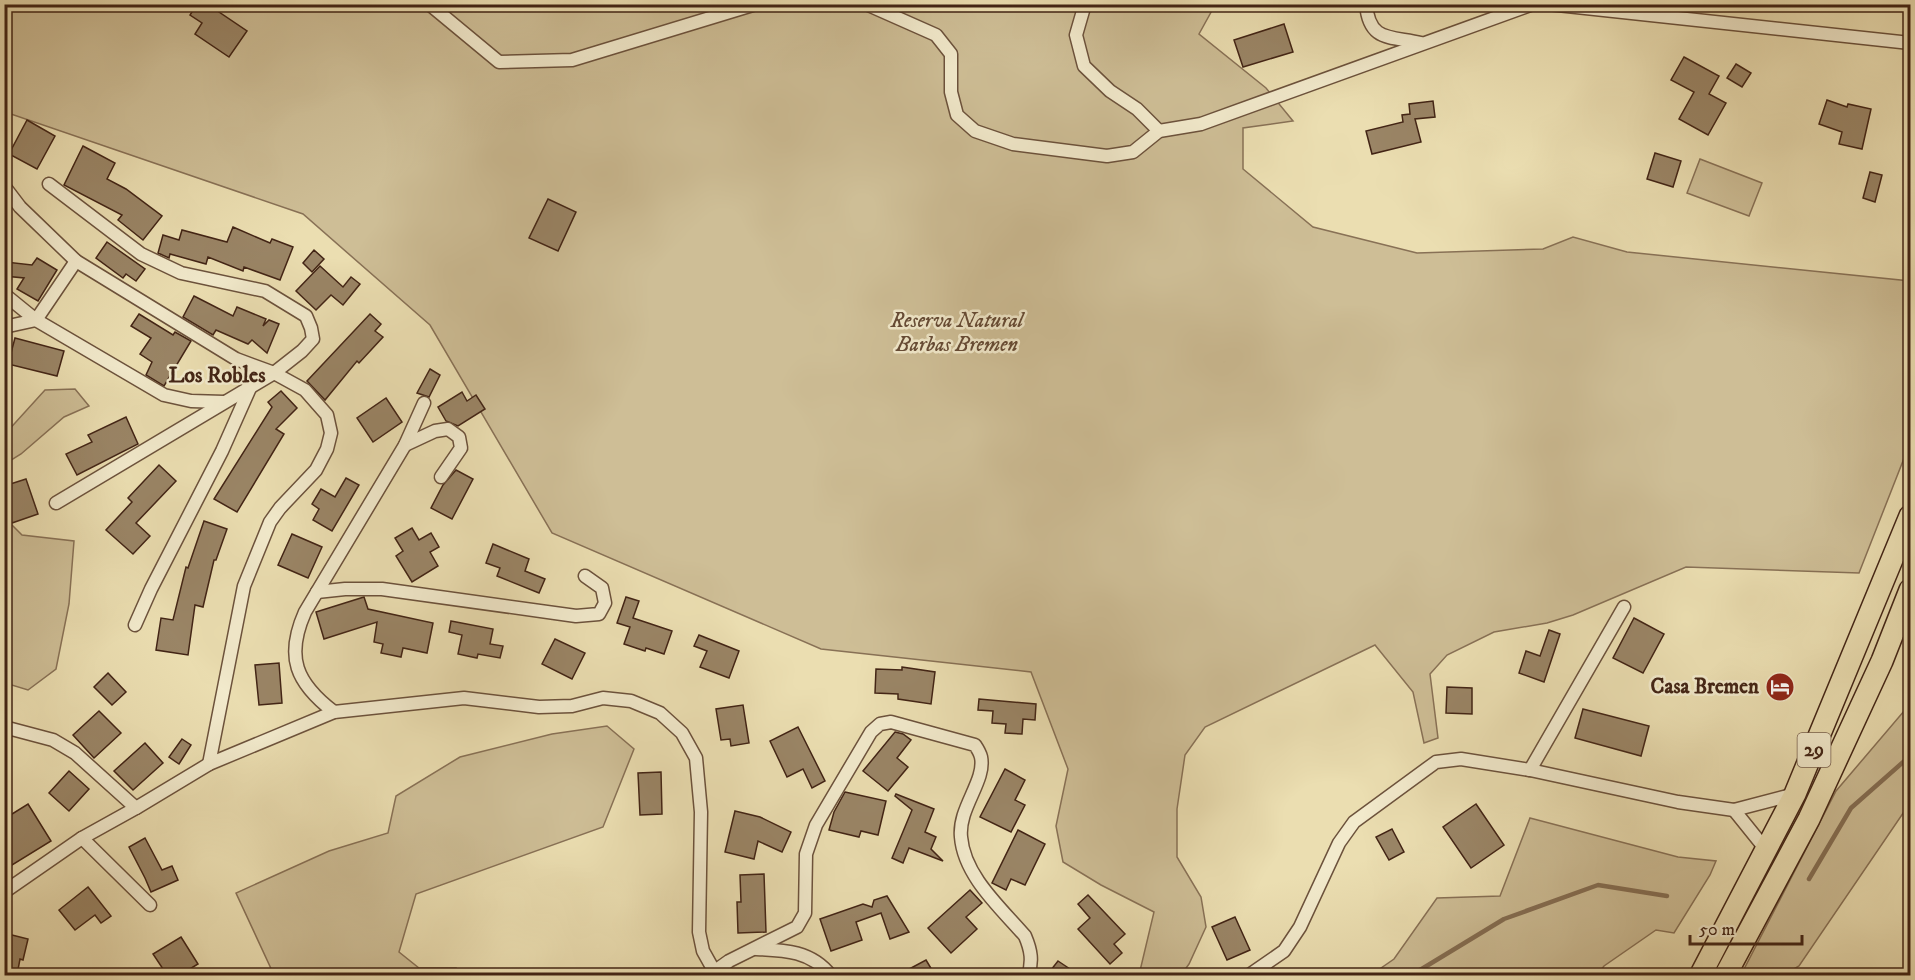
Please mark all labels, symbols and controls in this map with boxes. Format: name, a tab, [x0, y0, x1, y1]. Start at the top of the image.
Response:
park label: Reserva Natural Barbas Bremen	[890, 308, 1026, 358]
district label: Los Robles	[168, 362, 266, 389]
hotel icon: Casa Bremen	[1764, 671, 1796, 703]
place label: Casa Bremen	[1651, 674, 1760, 700]
road number: 29	[1798, 733, 1830, 767]
scale bar	[1690, 908, 1802, 946]
text: 50 m	[1699, 919, 1735, 941]

